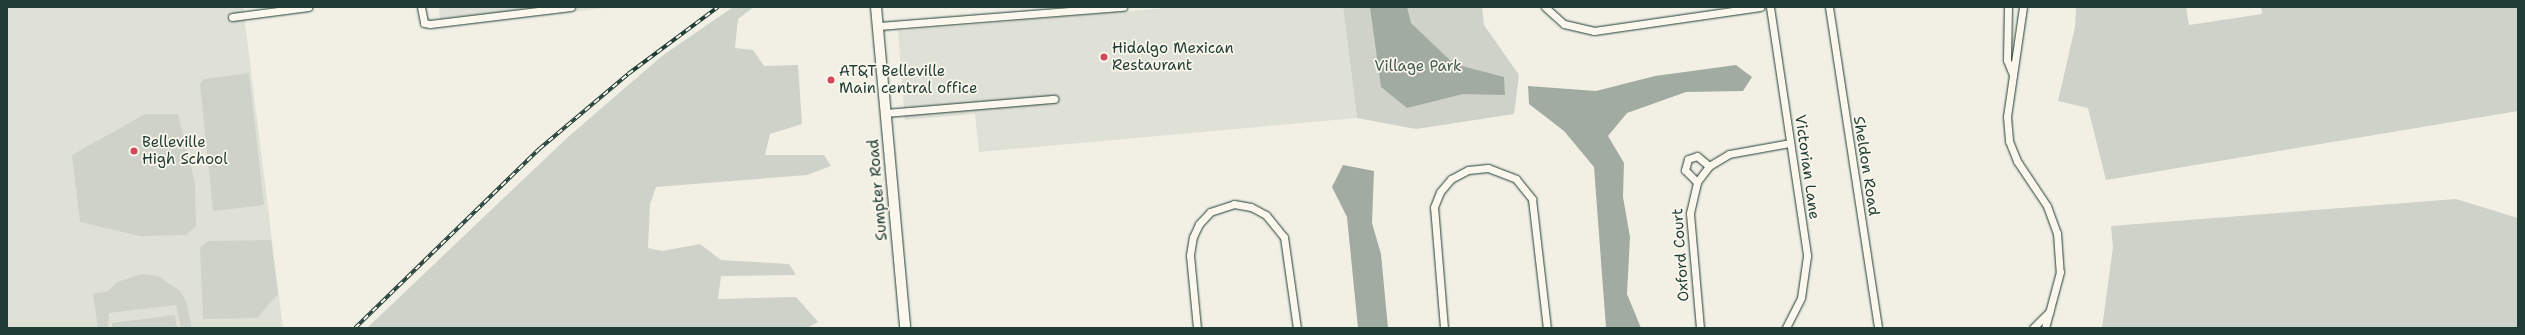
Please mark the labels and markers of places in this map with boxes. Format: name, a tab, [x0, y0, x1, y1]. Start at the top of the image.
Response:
place label: Hidalgo Mexican Restaurant	[1112, 39, 1234, 74]
marker: Hidalgo Mexican Restaurant	[1099, 52, 1109, 62]
place label: AT&T Belleville Main central office	[839, 62, 977, 97]
marker: AT&T Belleville Main central office	[826, 75, 836, 85]
place label: Belleville High School	[142, 133, 228, 168]
marker: Belleville High School	[129, 146, 139, 156]

